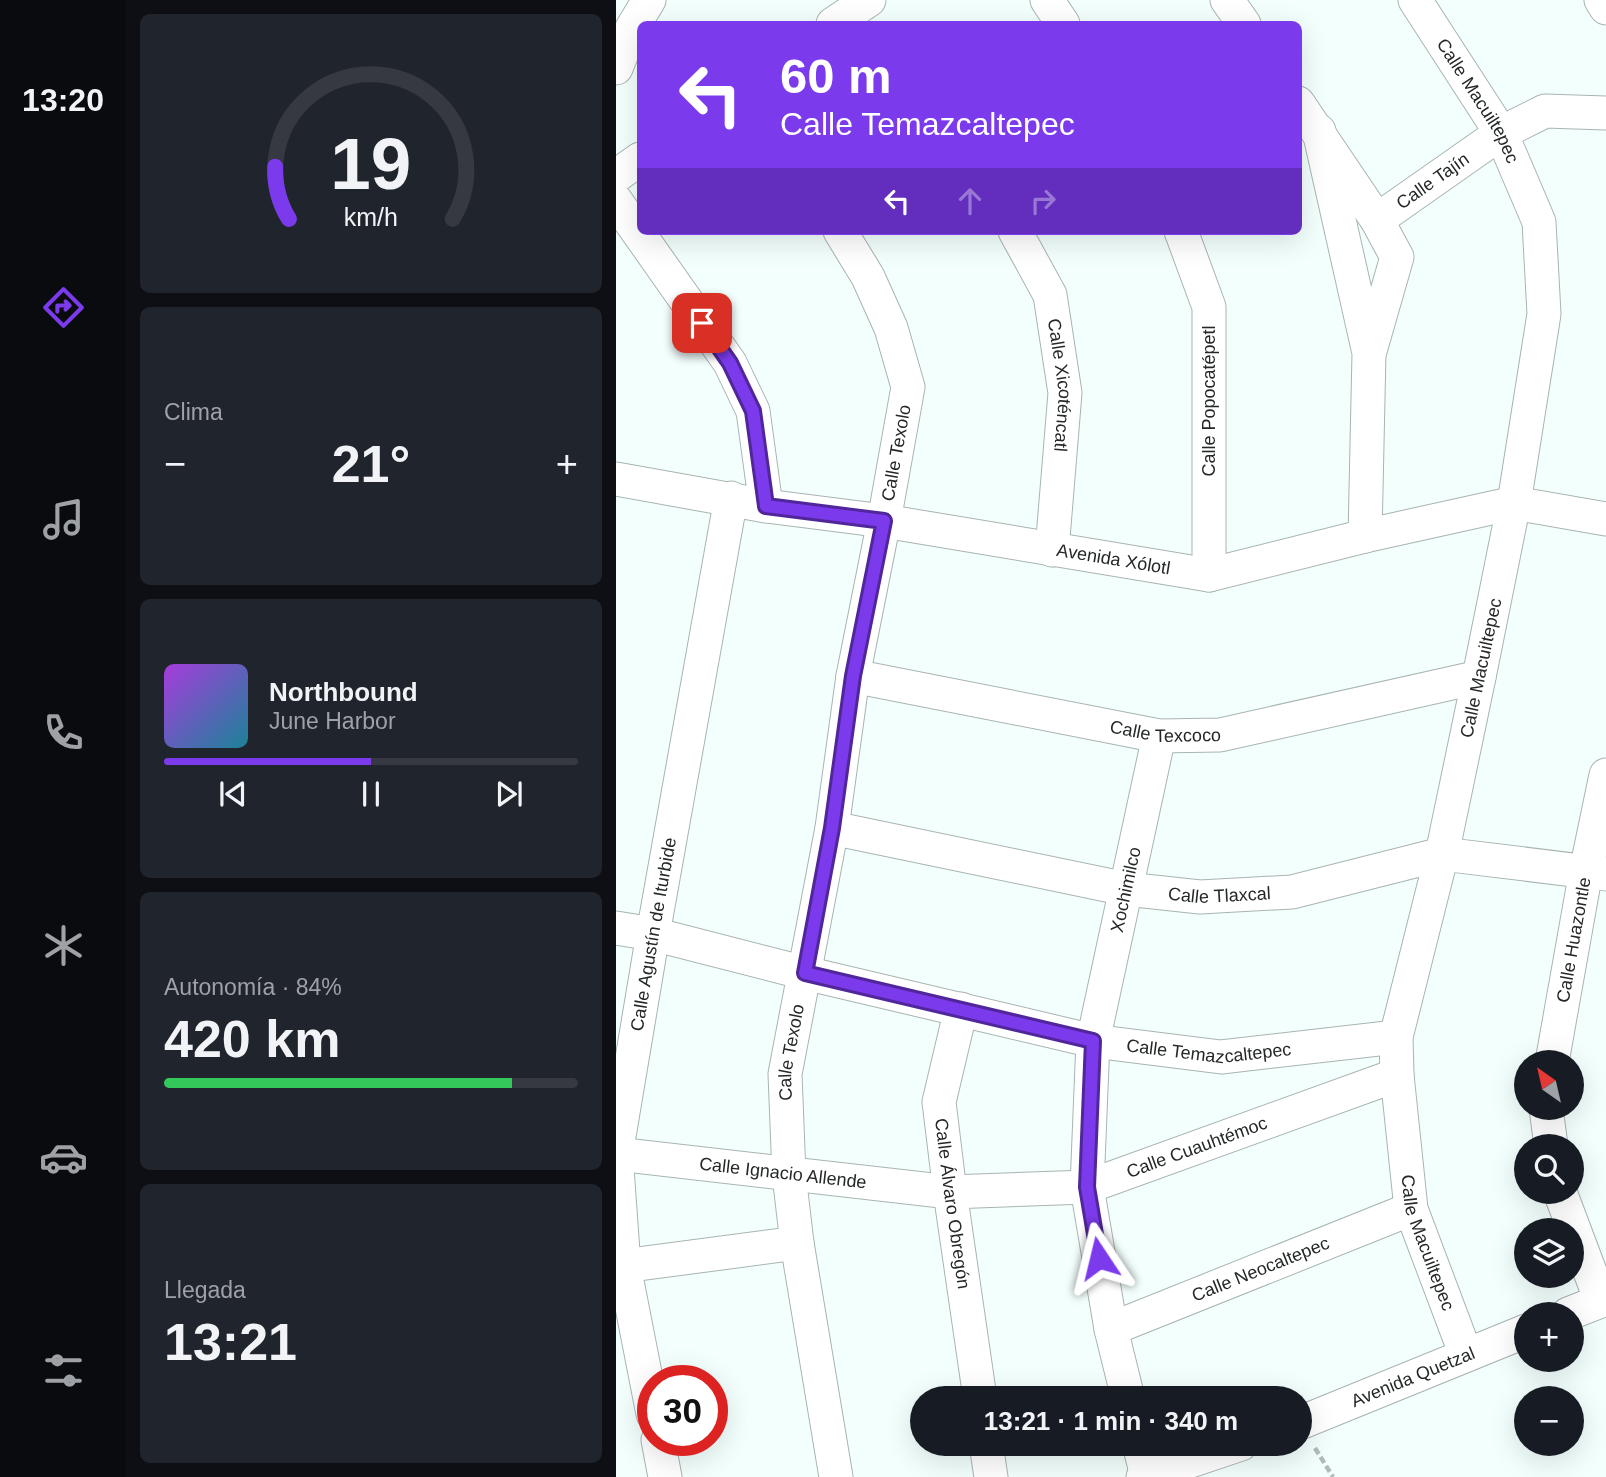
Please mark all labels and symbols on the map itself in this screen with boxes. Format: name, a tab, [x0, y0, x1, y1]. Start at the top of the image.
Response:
street label: Calle Macuiltepec	[1433, 35, 1523, 166]
street label: Calle Tajín	[1393, 149, 1473, 213]
pin	[672, 293, 732, 353]
street label: Calle Xicoténcatl	[1044, 317, 1075, 453]
street label: Calle Popocatépetl	[1199, 325, 1219, 477]
street label: Calle Texolo	[878, 403, 915, 503]
street label: Avenida Xólotl	[1055, 540, 1172, 578]
street label: Calle Macuiltepec	[1456, 596, 1506, 740]
street label: Calle Texcoco	[1108, 717, 1221, 746]
street label: Calle Agustín de Iturbide	[627, 836, 680, 1033]
street label: Xochimilco	[1107, 845, 1145, 934]
street label: Calle Huazontle	[1553, 876, 1595, 1004]
street label: Calle Tlaxcal	[1167, 883, 1271, 907]
street label: Calle Texolo	[775, 1002, 808, 1101]
street label: Calle Temazcaltepec	[1125, 1035, 1292, 1067]
north arrow	[1514, 1050, 1584, 1120]
street label: Calle Cuauhtémoc	[1124, 1113, 1270, 1182]
street label: Calle Álvaro Obregón	[931, 1117, 974, 1290]
street label: Calle Ignacio Allende	[698, 1154, 868, 1192]
street label: Calle Macuiltepec	[1397, 1174, 1458, 1313]
position arrow	[1062, 1221, 1136, 1295]
street label: Calle Neocaltepec	[1189, 1233, 1332, 1306]
street label: Avenida Quetzal	[1348, 1343, 1478, 1411]
speed limit sign: 30	[637, 1365, 728, 1456]

